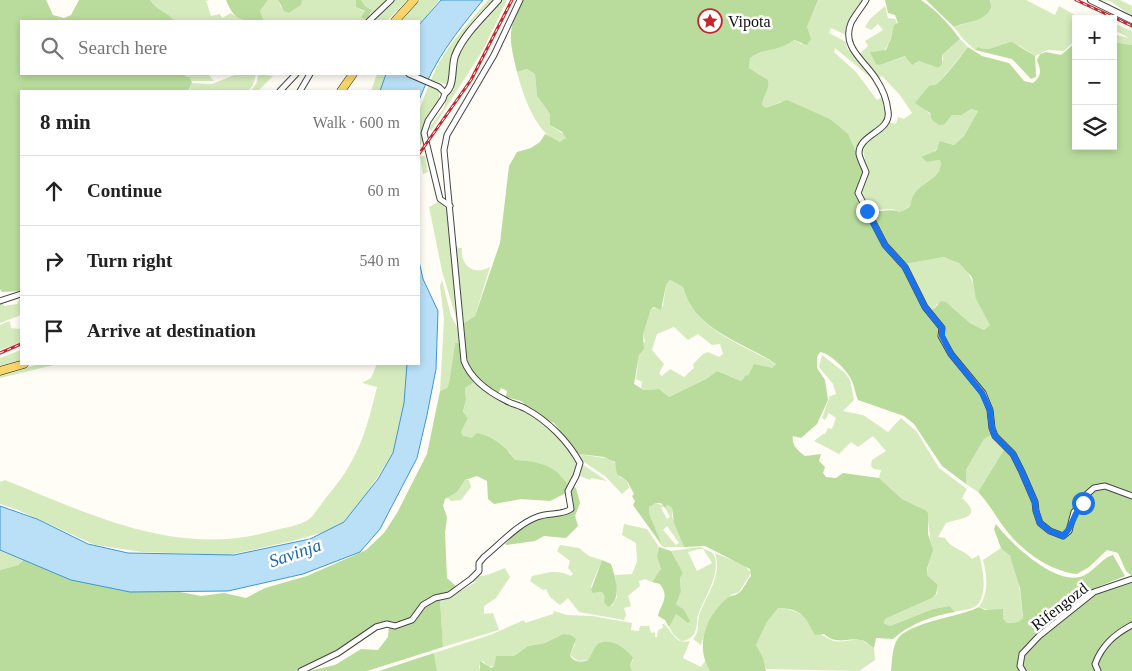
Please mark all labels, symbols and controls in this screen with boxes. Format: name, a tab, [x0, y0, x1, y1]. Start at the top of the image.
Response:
place icon: Vipota	[697, 8, 723, 34]
place label: Vipota	[728, 13, 771, 31]
map controls	[1072, 15, 1117, 150]
button: +	[1072, 15, 1117, 60]
search box	[20, 20, 420, 75]
icon: search	[38, 34, 66, 62]
text: Search here	[78, 37, 167, 58]
button: −	[1072, 60, 1117, 105]
button: layers	[1072, 105, 1117, 150]
text: 8 min	[40, 110, 91, 134]
text: Walk · 600 m	[313, 114, 400, 131]
icon: ahead	[40, 177, 68, 205]
text: Continue	[87, 180, 162, 201]
text: 60 m	[368, 182, 400, 199]
route end	[856, 200, 879, 223]
icon: right	[40, 247, 68, 275]
text: Turn right	[87, 250, 172, 271]
text: 540 m	[360, 252, 400, 269]
icon: arrive	[40, 317, 68, 345]
text: Arrive at destination	[87, 320, 256, 341]
route start	[1072, 492, 1095, 515]
water label: Savinja	[266, 535, 324, 571]
street label: Rifengozd	[1028, 579, 1091, 634]

